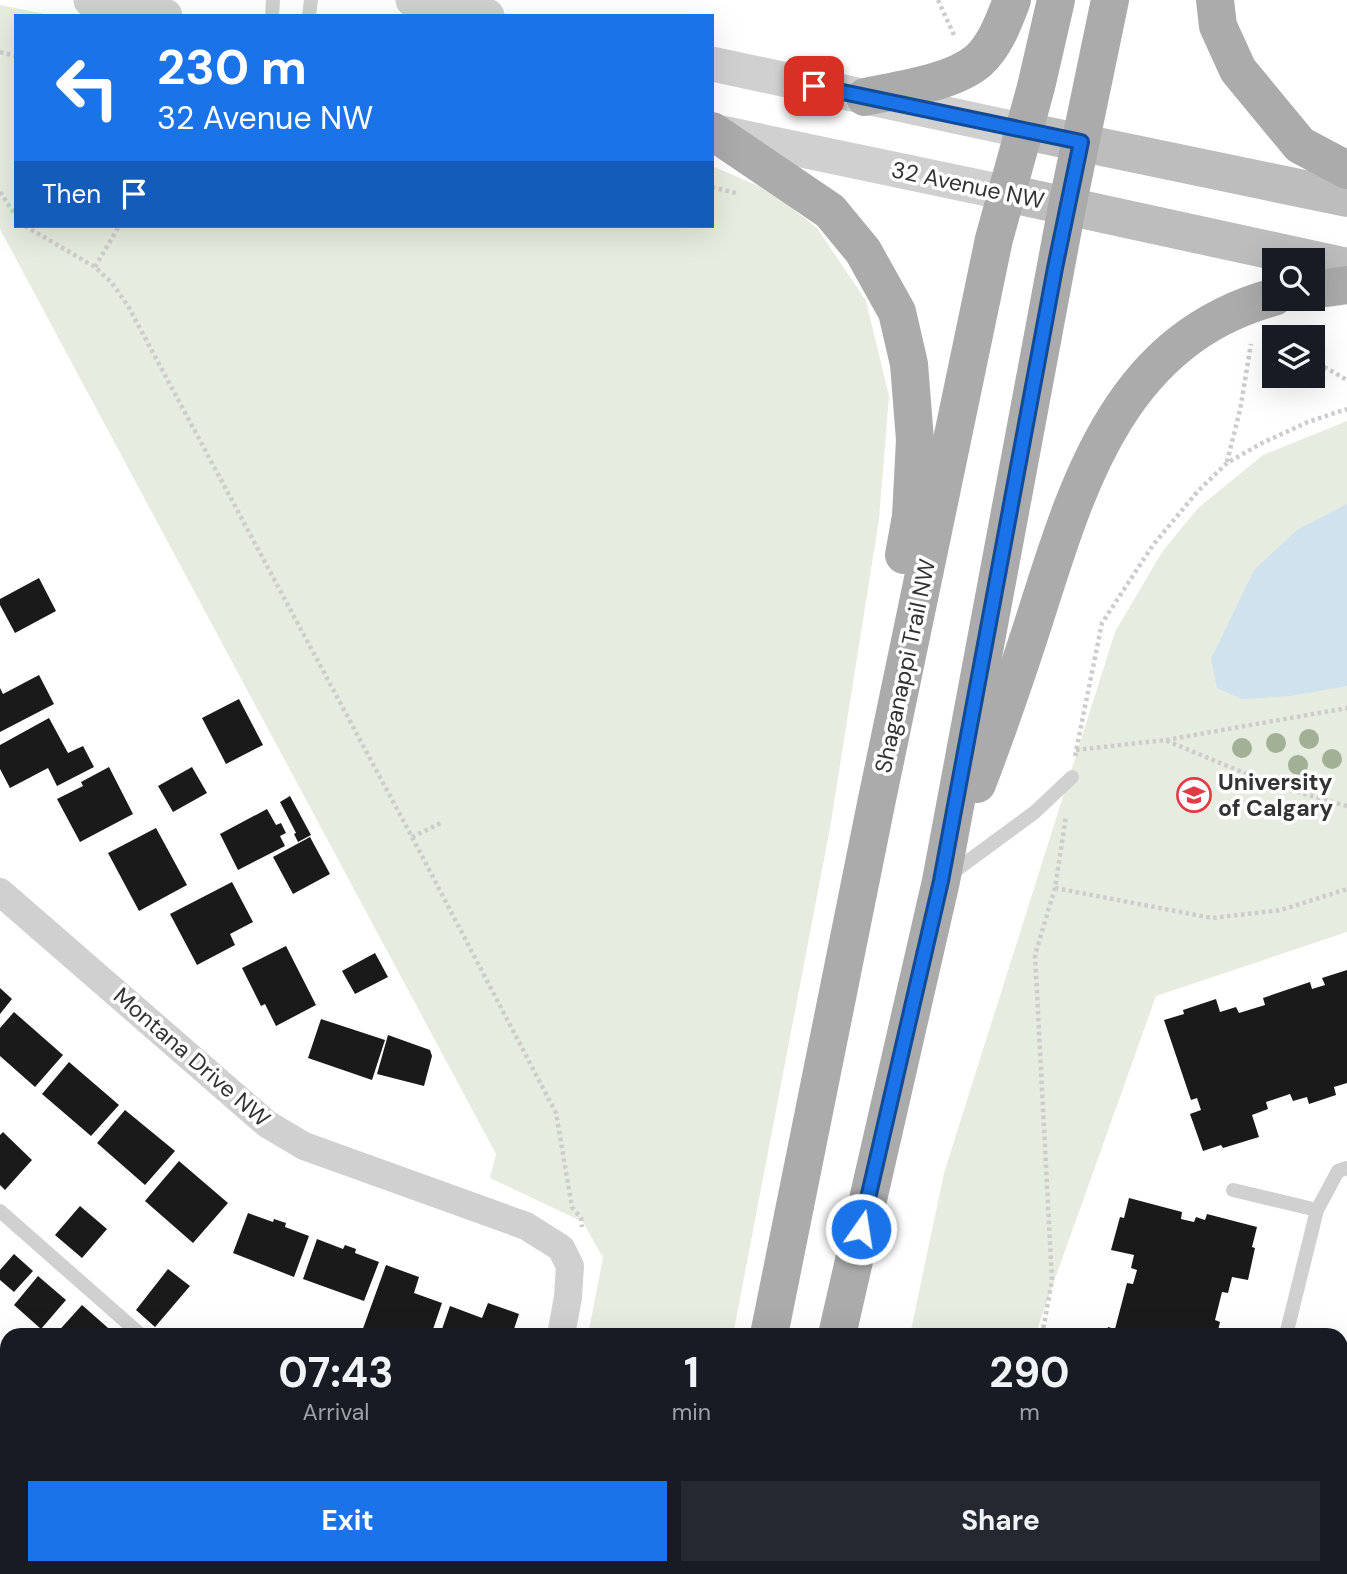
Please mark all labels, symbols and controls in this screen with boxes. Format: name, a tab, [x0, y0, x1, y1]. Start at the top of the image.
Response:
text: 230 m	[157, 35, 307, 99]
icon: left	[42, 42, 133, 133]
pin	[784, 56, 844, 116]
icon: arrive	[795, 67, 833, 105]
text: 32 Avenue NW	[157, 97, 373, 139]
street label: 32 Avenue NW	[889, 154, 1047, 216]
icon: arrive	[115, 175, 153, 213]
text: Then	[42, 177, 101, 211]
map controls	[1262, 248, 1325, 388]
button: search	[1262, 248, 1325, 311]
button: layers	[1262, 325, 1325, 388]
street label: Shaganappi Trail NW	[868, 556, 942, 776]
place label: University of Calgary	[1218, 767, 1333, 823]
school or university icon: University of Calgary	[1175, 776, 1213, 814]
street label: Montana Drive NW	[107, 981, 277, 1133]
position arrow	[824, 1192, 898, 1266]
text: 07:43	[278, 1345, 394, 1400]
text: 1	[684, 1345, 699, 1400]
text: 290	[989, 1345, 1070, 1400]
text: Arrival	[302, 1397, 369, 1427]
text: min	[672, 1397, 711, 1427]
text: m	[1019, 1397, 1040, 1427]
button: Exit	[28, 1481, 667, 1561]
button: Share	[681, 1481, 1320, 1561]

